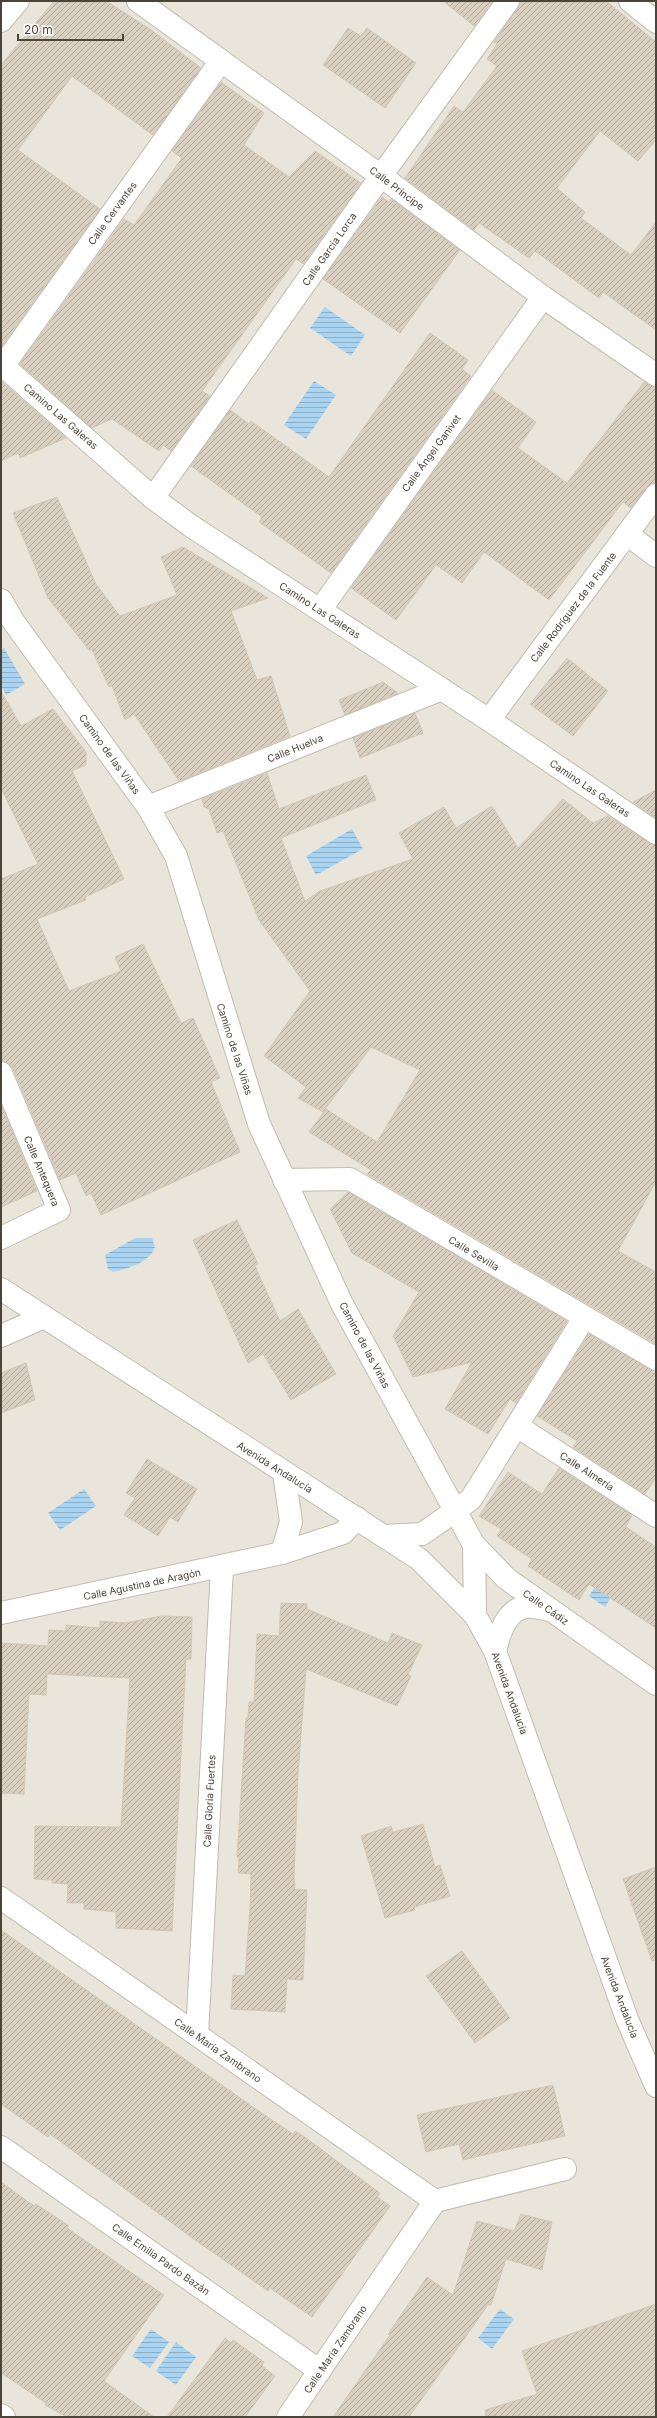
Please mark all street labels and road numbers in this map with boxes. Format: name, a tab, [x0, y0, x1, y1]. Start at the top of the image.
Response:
street label: Calle Príncipe	[367, 164, 427, 212]
street label: Calle Cervantes	[85, 179, 139, 247]
street label: Calle García Lorca	[299, 210, 359, 288]
street label: Camino Las Galeras	[22, 381, 100, 451]
street label: Calle Ángel Ganivet	[398, 411, 463, 494]
street label: Calle Rodríguez de la Fuente	[528, 549, 619, 665]
street label: Camino Las Galeras	[277, 579, 363, 641]
street label: Camino de las Viñas	[77, 712, 143, 796]
street label: Calle Huelva	[265, 731, 325, 765]
street label: Camino Las Galeras	[548, 757, 632, 819]
street label: Camino de las Viñas	[214, 1002, 256, 1096]
street label: Calle Antequera	[22, 1134, 62, 1208]
street label: Calle Sevilla	[446, 1233, 502, 1273]
street label: Camino de las Viñas	[337, 1300, 393, 1390]
street label: Avenida Andalucía	[235, 1439, 315, 1495]
street label: Calle Almería	[558, 1449, 616, 1493]
street label: Calle Agustina de Aragón	[82, 1566, 202, 1602]
street label: Calle Cádiz	[521, 1587, 571, 1627]
street label: Avenida Andalucía	[489, 1650, 531, 1736]
street label: Calle Gloria Fuertes	[201, 1754, 217, 1848]
street label: Avenida Andalucía	[599, 1954, 641, 2040]
street label: Calle María Zambrano	[172, 2015, 264, 2085]
street label: Calle Emilia Pardo Bazán	[110, 2221, 212, 2297]
street label: Calle María Zambrano	[301, 2303, 369, 2395]

